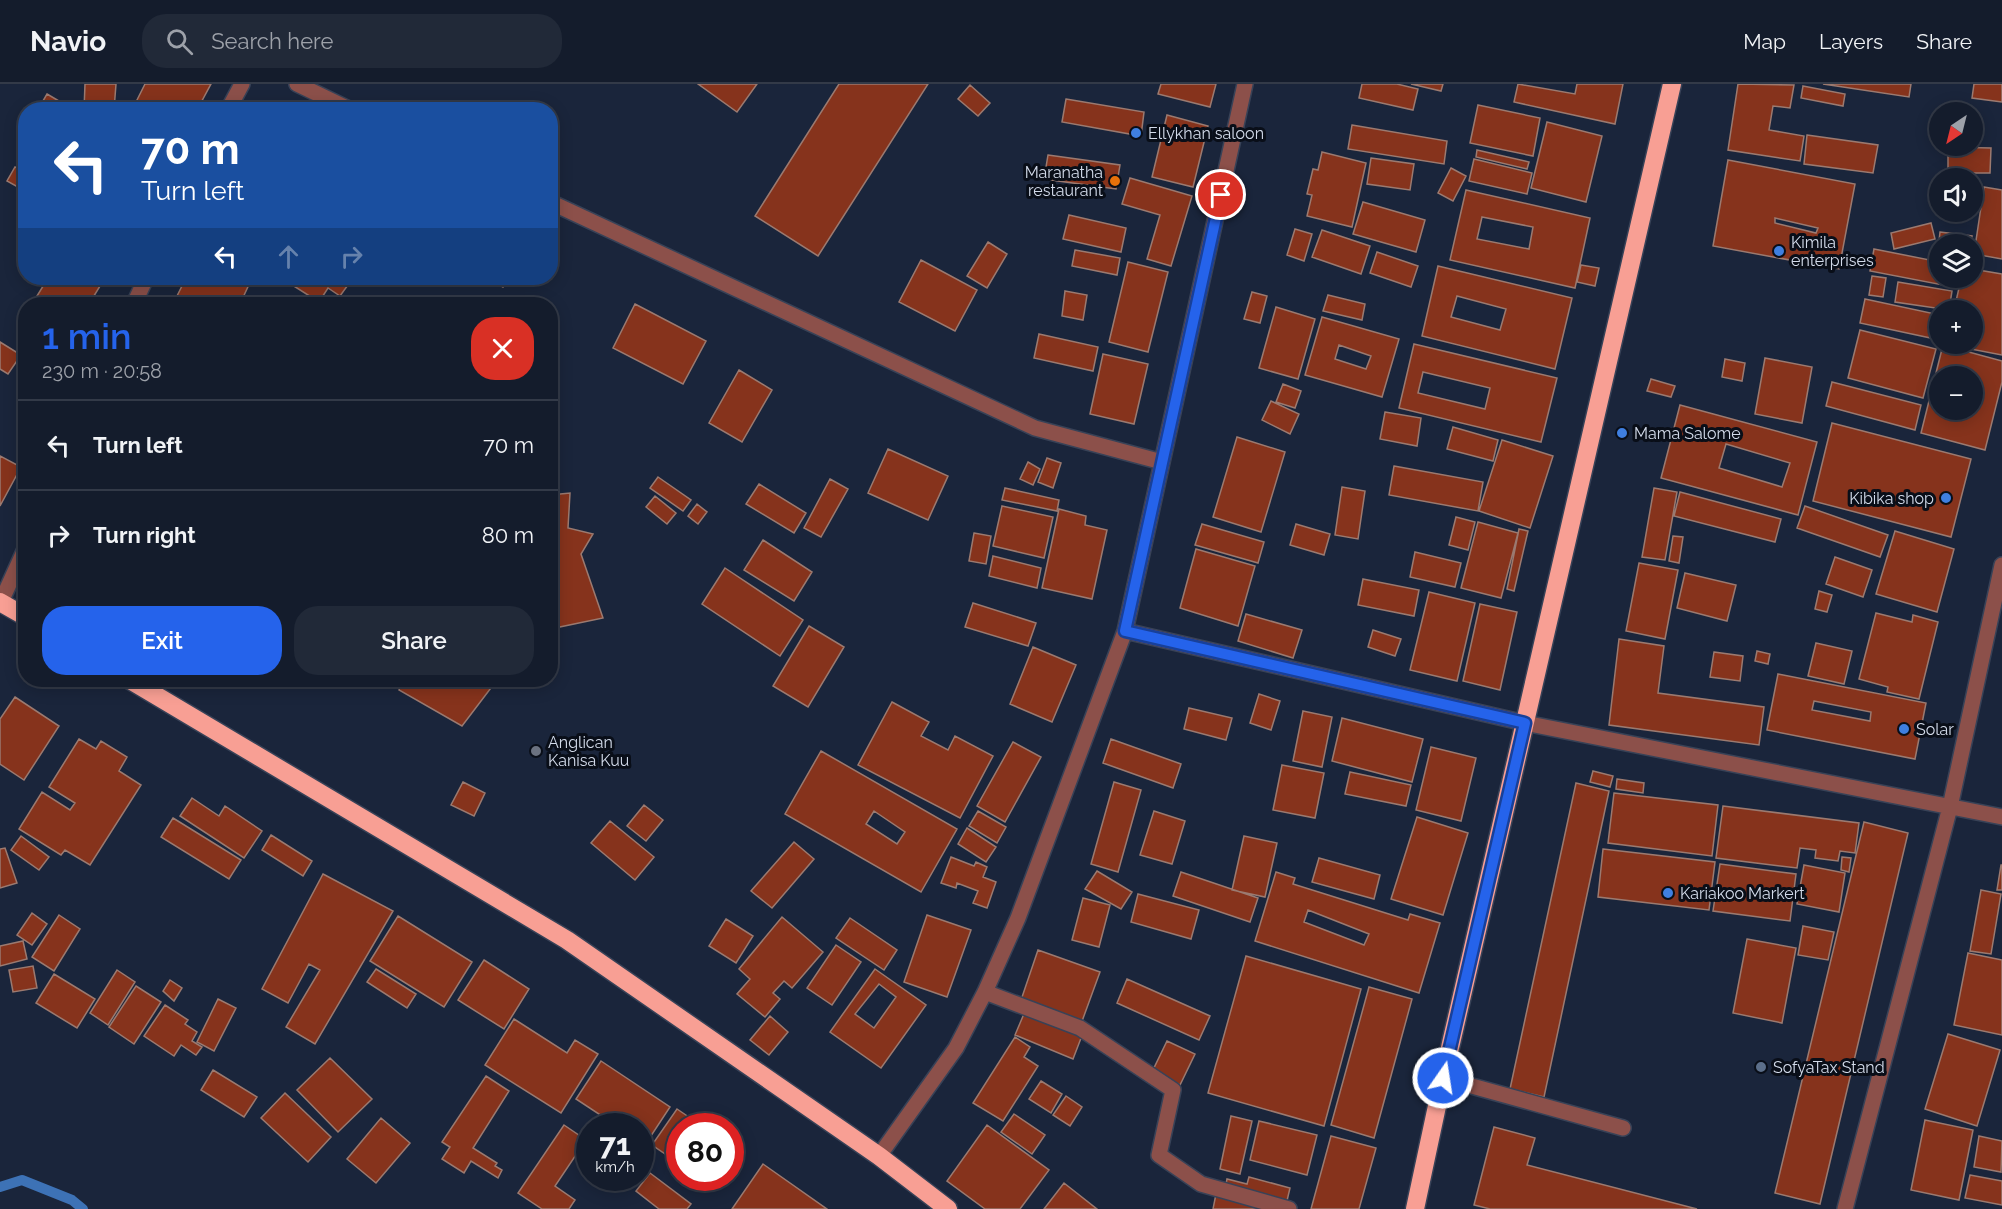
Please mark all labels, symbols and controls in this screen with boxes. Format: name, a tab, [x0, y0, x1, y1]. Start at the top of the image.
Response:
search box	[142, 14, 562, 68]
text: Navio	[30, 25, 106, 58]
icon: search	[163, 25, 196, 58]
text: Search here	[211, 28, 333, 54]
text: Map	[1743, 29, 1786, 54]
text: Layers	[1819, 29, 1883, 54]
text: Share	[1916, 29, 1972, 54]
north arrow	[1929, 102, 1983, 156]
map controls	[1929, 102, 1983, 420]
place label: Ellykhan saloon	[1148, 124, 1264, 143]
text: 70 m	[141, 125, 240, 174]
icon: left	[42, 126, 120, 204]
marker: Ellykhan saloon	[1129, 126, 1143, 140]
place label: Maranatha restaurant	[1025, 163, 1104, 200]
button: sound	[1929, 168, 1983, 222]
pin	[1195, 169, 1246, 220]
marker: Maranatha restaurant	[1108, 174, 1122, 188]
text: Turn left	[141, 175, 244, 206]
icon: arrive	[1204, 178, 1237, 211]
place label: Kimila enterprises	[1791, 233, 1874, 270]
button: layers	[1929, 234, 1983, 288]
icon: left	[209, 240, 242, 273]
icon: ahead	[272, 240, 305, 273]
icon: right	[335, 240, 368, 273]
marker: Kimila enterprises	[1772, 244, 1786, 258]
button: +	[1929, 300, 1983, 354]
text: 1 min	[42, 315, 131, 357]
button: close	[471, 317, 534, 380]
text: 230 m · 20:58	[42, 359, 162, 383]
button: −	[1929, 366, 1983, 420]
place label: Mama Salome	[1634, 424, 1741, 443]
marker: Mama Salome	[1615, 426, 1629, 440]
icon: left	[42, 429, 75, 462]
text: Turn left	[93, 432, 183, 458]
text: 70 m	[483, 432, 534, 458]
place label: Kibika shop	[1849, 489, 1934, 508]
marker: Kibika shop	[1939, 491, 1953, 505]
icon: right	[42, 519, 75, 552]
text: Turn right	[93, 522, 196, 548]
text: 80 m	[482, 522, 534, 548]
button: Exit	[42, 606, 282, 675]
button: Share	[294, 606, 534, 675]
place label: Solar	[1916, 720, 1954, 739]
marker: Solar	[1897, 722, 1911, 736]
place label: Anglican Kanisa Kuu	[548, 733, 629, 770]
marker: Anglican Kanisa Kuu	[529, 744, 543, 758]
place label: Kariakoo Markert	[1680, 884, 1805, 903]
marker: Kariakoo Markert	[1661, 886, 1675, 900]
position arrow	[1411, 1046, 1475, 1110]
place label: SofyaTax Stand	[1773, 1058, 1885, 1077]
marker: SofyaTax Stand	[1754, 1060, 1768, 1074]
speed limit sign: 80	[666, 1113, 744, 1191]
text: 71	[599, 1127, 631, 1162]
text: km/h	[595, 1158, 635, 1176]

